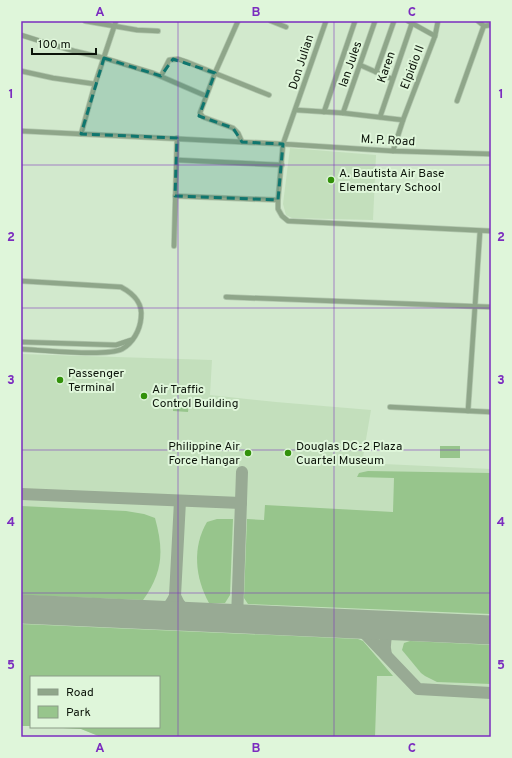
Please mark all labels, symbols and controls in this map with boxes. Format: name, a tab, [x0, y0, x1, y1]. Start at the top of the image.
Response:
text: A	[95, 5, 105, 21]
text: B	[252, 5, 261, 21]
text: C	[408, 5, 416, 21]
scale bar	[32, 30, 96, 56]
street label: Don Julian	[286, 33, 318, 92]
text: 100 m	[38, 37, 71, 53]
street label: Ian Jules	[336, 39, 366, 89]
street label: Elpidio II	[397, 43, 429, 92]
street label: Karen	[374, 50, 400, 85]
text: 1	[8, 87, 14, 103]
text: 1	[498, 87, 504, 103]
street label: M. P. Road	[360, 132, 416, 150]
place label: A. Bautista Air Base Elementary School	[339, 166, 445, 196]
marker: A. Bautista Air Base Elementary School	[326, 175, 336, 185]
text: 2	[7, 230, 15, 246]
text: 2	[497, 230, 505, 246]
place label: Passenger Terminal	[68, 366, 125, 396]
text: 3	[7, 373, 15, 389]
text: 3	[497, 373, 505, 389]
marker: Passenger Terminal	[55, 375, 65, 385]
place label: Air Traffic Control Building	[152, 382, 238, 412]
marker: Air Traffic Control Building	[139, 391, 149, 401]
place label: Philippine Air Force Hangar	[168, 439, 240, 469]
place label: Douglas DC-2 Plaza Cuartel Museum	[296, 439, 402, 469]
marker: Philippine Air Force Hangar	[243, 448, 253, 458]
marker: Douglas DC-2 Plaza Cuartel Museum	[283, 448, 293, 458]
text: 4	[7, 515, 15, 531]
text: 4	[497, 515, 505, 531]
text: 5	[7, 658, 15, 674]
text: 5	[497, 658, 505, 674]
legend	[30, 676, 160, 728]
text: Road	[66, 685, 94, 701]
text: Park	[66, 705, 91, 721]
text: A	[95, 741, 105, 757]
text: B	[252, 741, 261, 757]
text: C	[408, 741, 416, 757]

